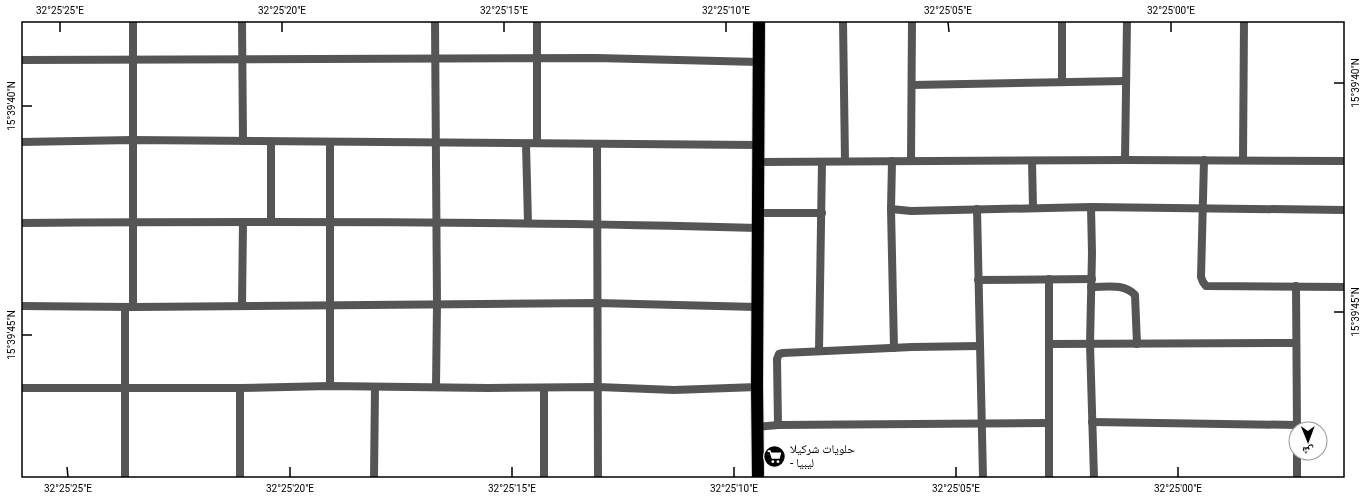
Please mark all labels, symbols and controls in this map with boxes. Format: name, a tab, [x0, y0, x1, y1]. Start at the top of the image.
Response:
text: 32°25'25"E	[36, 5, 84, 16]
text: 32°25'20"E	[258, 5, 306, 16]
text: 32°25'15"E	[480, 5, 528, 16]
text: 32°25'10"E	[702, 5, 750, 16]
text: 32°25'05"E	[924, 5, 972, 16]
text: 32°25'00"E	[1147, 5, 1195, 16]
text: 15°39'40"N	[1350, 58, 1361, 108]
text: 15°39'40"N	[6, 81, 17, 131]
text: 15°39'45"N	[1350, 287, 1361, 337]
text: 15°39'45"N	[6, 310, 17, 360]
north arrow	[1288, 421, 1328, 461]
place label: حلويات شركيلا - ليبيا	[790, 442, 855, 470]
supermarket icon: حلويات شركيلا - ليبيا	[762, 443, 788, 469]
text: ش	[1302, 443, 1314, 457]
text: 32°25'25"E	[44, 483, 92, 494]
text: 32°25'20"E	[266, 483, 314, 494]
text: 32°25'15"E	[488, 483, 536, 494]
text: 32°25'10"E	[710, 483, 758, 494]
text: 32°25'05"E	[932, 483, 980, 494]
text: 32°25'00"E	[1154, 483, 1202, 494]

